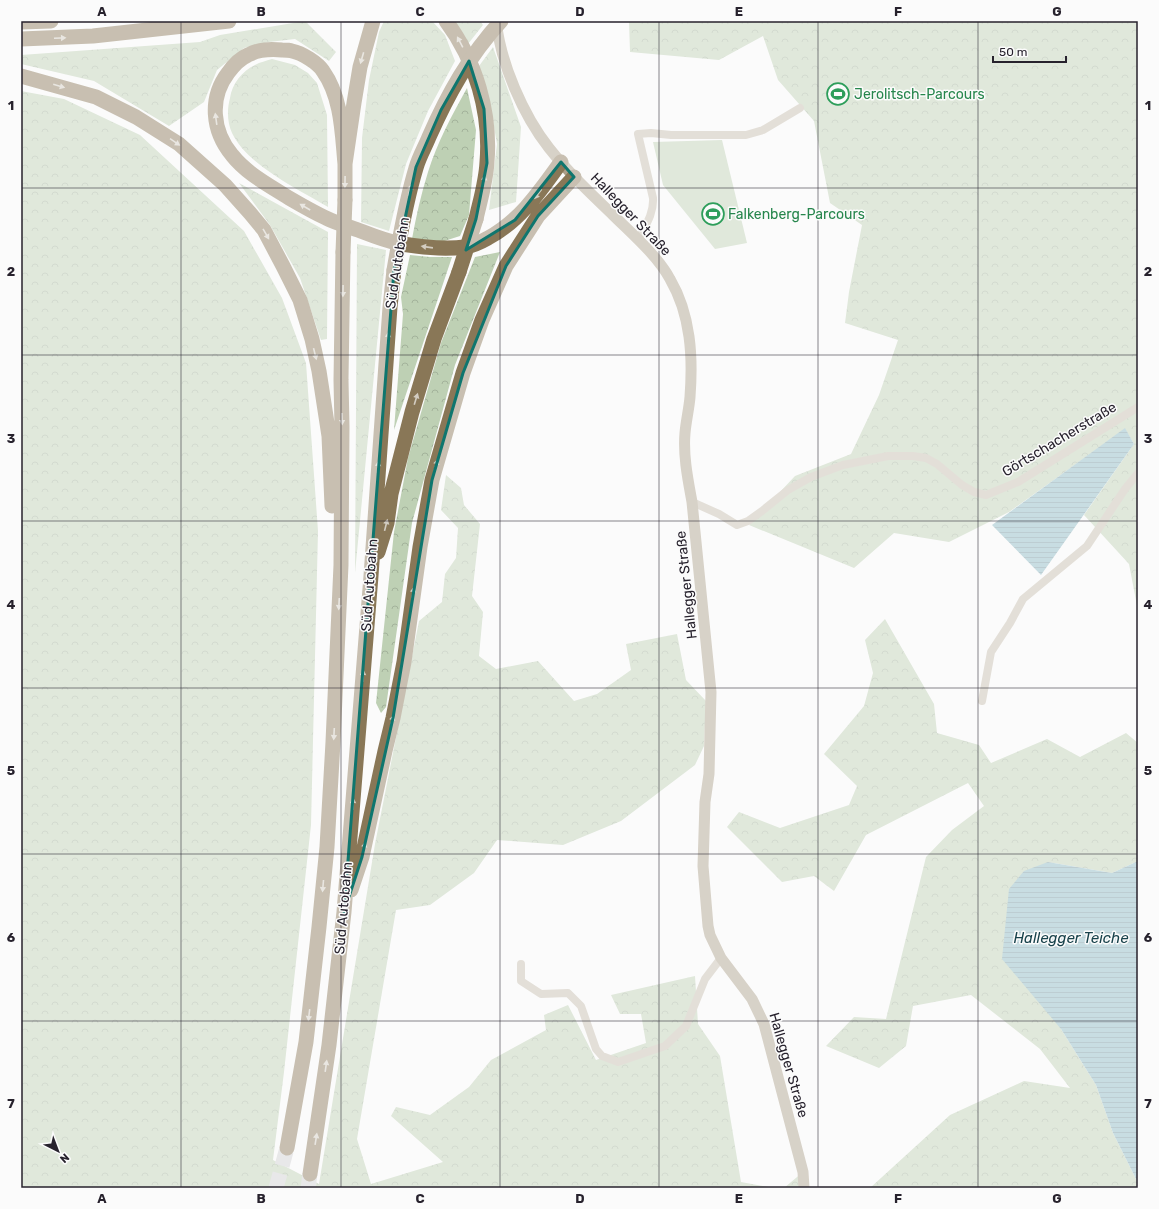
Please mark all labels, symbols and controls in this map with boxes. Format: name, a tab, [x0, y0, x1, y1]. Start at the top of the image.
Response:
text: A	[97, 4, 107, 19]
text: B	[256, 4, 266, 19]
text: C	[415, 4, 425, 19]
text: D	[575, 4, 585, 19]
text: E	[735, 4, 743, 19]
text: F	[894, 4, 902, 19]
text: G	[1052, 4, 1062, 19]
one-way arrow	[54, 34, 66, 41]
one-way arrow	[457, 37, 463, 48]
scale bar	[993, 38, 1066, 64]
text: 50 m	[999, 45, 1027, 59]
one-way arrow	[359, 53, 365, 65]
sports icon: Jerolitsch-Parcours	[825, 81, 851, 107]
one-way arrow	[52, 84, 65, 90]
place label: Jerolitsch-Parcours	[854, 86, 985, 103]
text: 1	[8, 98, 14, 113]
text: 1	[1145, 98, 1151, 113]
one-way arrow	[213, 113, 219, 125]
one-way arrow	[169, 138, 181, 145]
street label: Hallegger Straße	[587, 169, 675, 259]
one-way arrow	[482, 175, 488, 188]
one-way arrow	[342, 176, 348, 189]
one-way arrow	[407, 184, 413, 196]
one-way arrow	[534, 188, 542, 199]
sports icon: Falkenberg-Parcours	[700, 201, 726, 227]
one-way arrow	[299, 203, 311, 210]
place label: Falkenberg-Parcours	[728, 206, 865, 223]
street label: Süd Autobahn	[382, 216, 413, 310]
one-way arrow	[262, 228, 269, 240]
one-way arrow	[421, 244, 433, 250]
text: 2	[7, 264, 15, 279]
text: 2	[1144, 264, 1152, 279]
one-way arrow	[339, 285, 346, 297]
one-way arrow	[384, 332, 391, 344]
one-way arrow	[312, 348, 318, 360]
one-way arrow	[413, 393, 419, 405]
street label: Görtschacherstraße	[999, 398, 1120, 480]
one-way arrow	[339, 413, 345, 426]
text: 3	[7, 431, 16, 446]
text: 3	[1144, 431, 1153, 446]
one-way arrow	[433, 459, 439, 471]
one-way arrow	[374, 461, 381, 473]
one-way arrow	[383, 519, 389, 531]
street label: Hallegger Straße	[672, 530, 701, 640]
street label: Süd Autobahn	[358, 538, 381, 632]
one-way arrow	[410, 587, 416, 599]
text: 4	[7, 597, 16, 612]
text: 4	[1144, 597, 1153, 612]
one-way arrow	[336, 598, 343, 610]
one-way arrow	[359, 670, 366, 682]
one-way arrow	[390, 715, 396, 728]
one-way arrow	[330, 728, 337, 740]
text: 5	[7, 763, 15, 778]
text: 5	[1144, 763, 1152, 778]
one-way arrow	[349, 797, 356, 810]
one-way arrow	[361, 842, 367, 854]
street label: Süd Autobahn	[331, 861, 356, 955]
one-way arrow	[320, 880, 326, 892]
water label: Hallegger Teiche	[1013, 929, 1129, 947]
text: 6	[7, 930, 16, 945]
text: 6	[1144, 930, 1153, 945]
one-way arrow	[306, 1009, 312, 1021]
street label: Hallegger Straße	[765, 1011, 812, 1120]
one-way arrow	[323, 1060, 329, 1072]
text: 7	[7, 1096, 15, 1111]
text: 7	[1144, 1096, 1152, 1111]
north arrow	[38, 1131, 78, 1171]
one-way arrow	[313, 1133, 319, 1145]
text: N	[57, 1151, 72, 1166]
text: A	[97, 1191, 107, 1206]
text: B	[256, 1191, 266, 1206]
text: C	[415, 1191, 425, 1206]
text: D	[575, 1191, 585, 1206]
text: E	[735, 1191, 743, 1206]
text: F	[894, 1191, 902, 1206]
text: G	[1052, 1191, 1062, 1206]

